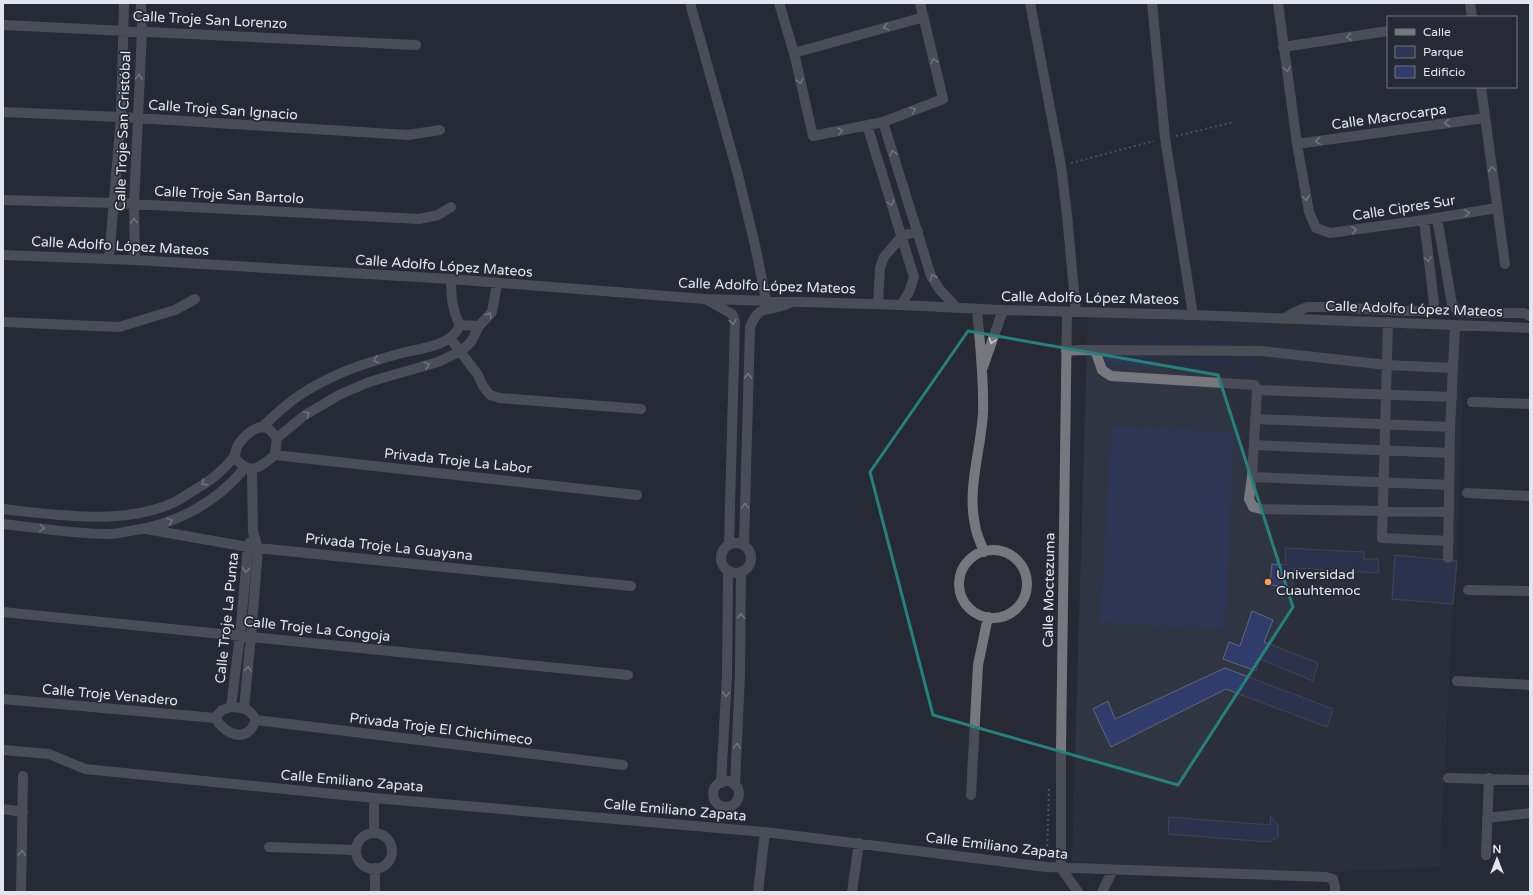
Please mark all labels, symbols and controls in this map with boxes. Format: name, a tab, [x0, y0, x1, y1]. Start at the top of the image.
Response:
street label: Calle Troje San Lorenzo	[132, 7, 288, 33]
legend	[1387, 16, 1517, 88]
one-way arrow	[883, 23, 890, 31]
text: Calle	[1423, 25, 1451, 39]
one-way arrow	[1346, 32, 1353, 41]
text: Parque	[1423, 45, 1464, 59]
street label: Calle Troje San Cristóbal	[112, 51, 134, 211]
one-way arrow	[931, 58, 939, 64]
text: Edificio	[1423, 65, 1465, 79]
one-way arrow	[1282, 66, 1291, 72]
one-way arrow	[135, 74, 144, 80]
one-way arrow	[796, 78, 804, 84]
street label: Calle Troje San Ignacio	[148, 96, 298, 124]
street label: Calle Macrocarpa	[1330, 101, 1448, 133]
one-way arrow	[909, 107, 916, 115]
one-way arrow	[1443, 118, 1450, 127]
one-way arrow	[836, 127, 843, 135]
one-way arrow	[1315, 136, 1321, 145]
one-way arrow	[889, 150, 898, 157]
one-way arrow	[1488, 166, 1497, 173]
street label: Calle Troje San Bartolo	[154, 183, 304, 207]
street label: Calle Cipres Sur	[1351, 191, 1457, 225]
one-way arrow	[1301, 195, 1310, 201]
one-way arrow	[886, 199, 895, 206]
one-way arrow	[1464, 209, 1470, 218]
one-way arrow	[130, 218, 138, 224]
one-way arrow	[1351, 226, 1357, 235]
street label: Calle Adolfo López Mateos	[31, 233, 210, 259]
street label: Calle Adolfo López Mateos	[355, 251, 534, 281]
one-way arrow	[1424, 256, 1433, 262]
one-way arrow	[929, 273, 937, 280]
street label: Calle Adolfo López Mateos	[678, 274, 856, 298]
street label: Calle Adolfo López Mateos	[1001, 288, 1179, 308]
street label: Calle Adolfo López Mateos	[1325, 297, 1503, 321]
one-way arrow	[484, 312, 492, 319]
one-way arrow	[729, 319, 737, 325]
one-way arrow	[988, 337, 997, 344]
one-way arrow	[372, 356, 379, 364]
one-way arrow	[423, 361, 430, 370]
one-way arrow	[744, 373, 753, 379]
one-way arrow	[303, 411, 310, 419]
street label: Privada Troje La Labor	[383, 445, 533, 477]
one-way arrow	[202, 478, 209, 485]
one-way arrow	[741, 503, 749, 509]
one-way arrow	[166, 518, 173, 526]
one-way arrow	[39, 524, 45, 533]
street label: Privada Troje La Guayana	[304, 530, 474, 564]
street label: Calle Moctezuma	[1039, 532, 1059, 648]
street label: Calle Troje La Punta	[212, 552, 242, 684]
place label: Universidad Cuauhtemoc	[1276, 566, 1361, 599]
one-way arrow	[242, 567, 251, 573]
marker: Universidad Cuauhtemoc	[1263, 577, 1273, 587]
street label: Calle Troje La Congoja	[243, 613, 391, 645]
one-way arrow	[737, 613, 745, 619]
one-way arrow	[243, 666, 252, 672]
street label: Calle Troje Venadero	[41, 681, 179, 709]
one-way arrow	[722, 691, 730, 697]
street label: Privada Troje El Chichimeco	[349, 709, 533, 749]
one-way arrow	[732, 743, 741, 749]
street label: Calle Emiliano Zapata	[280, 766, 424, 796]
street label: Calle Emiliano Zapata	[603, 795, 747, 825]
street label: Calle Emiliano Zapata	[925, 829, 1069, 863]
north arrow	[1477, 839, 1517, 879]
text: N	[1493, 843, 1501, 856]
one-way arrow	[18, 850, 26, 856]

